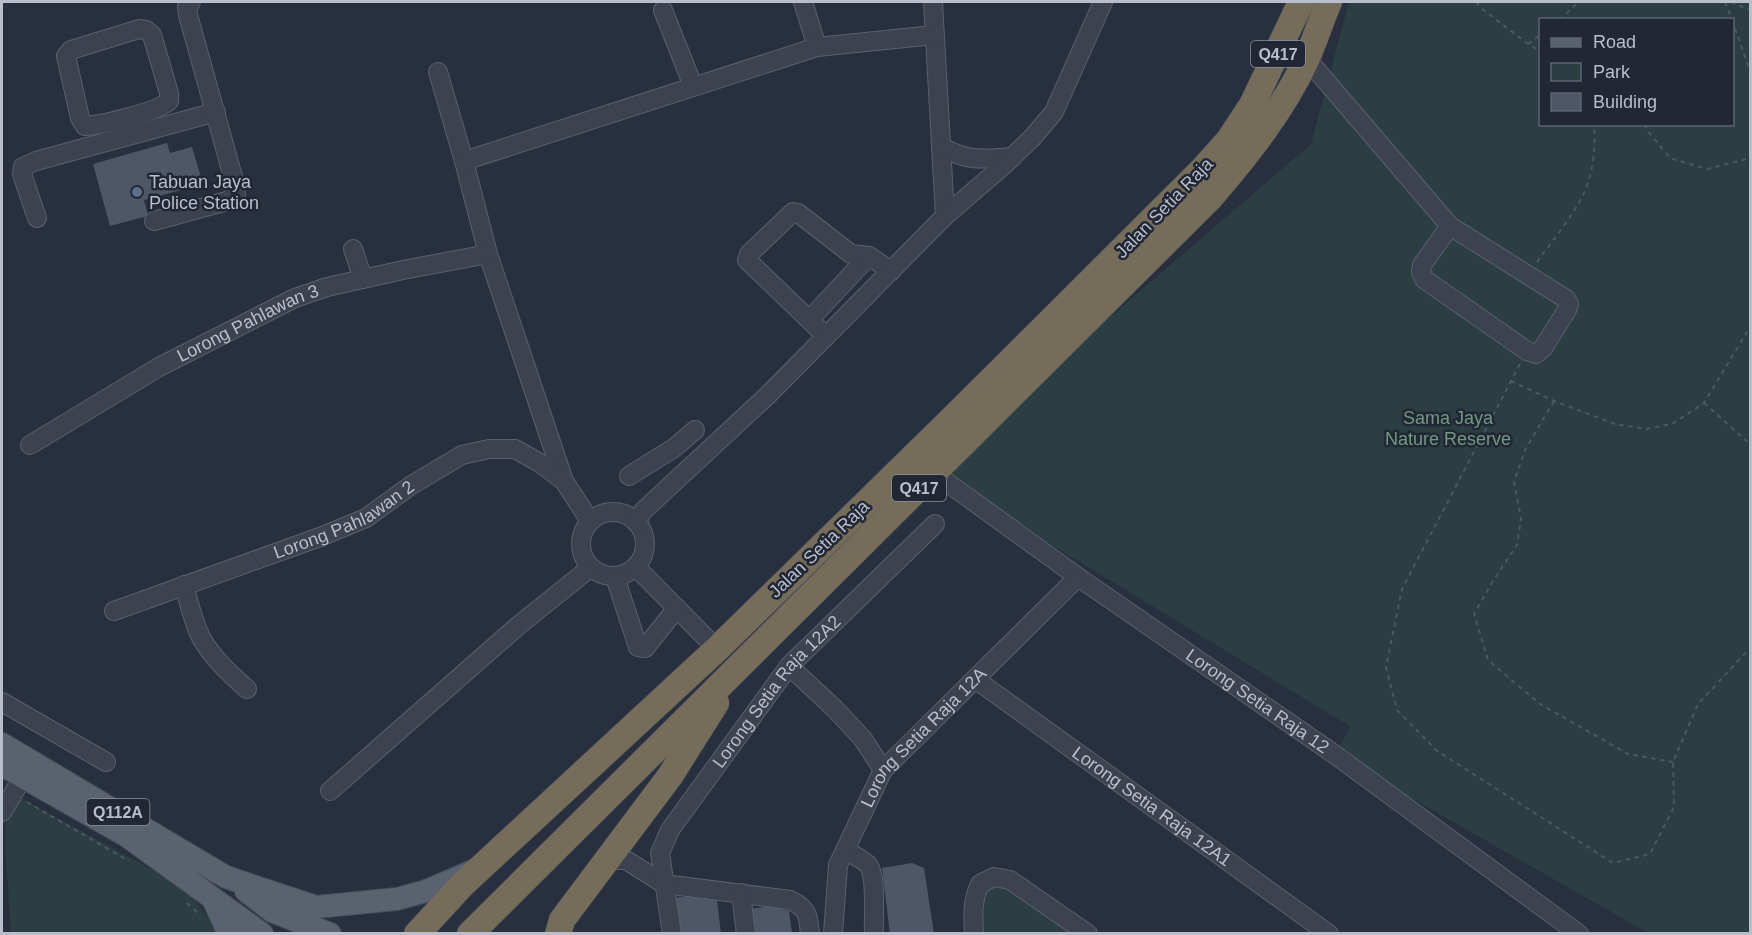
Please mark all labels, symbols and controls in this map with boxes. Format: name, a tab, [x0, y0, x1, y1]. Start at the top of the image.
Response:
legend	[1539, 18, 1734, 126]
text: Road	[1593, 32, 1636, 52]
road number: Q417	[1251, 41, 1305, 67]
text: Park	[1593, 62, 1631, 82]
text: Building	[1593, 92, 1657, 112]
street label: Jalan Setia Raja	[1111, 153, 1217, 262]
place label: Tabuan Jaya Police Station	[149, 172, 259, 213]
marker: Tabuan Jaya Police Station	[130, 185, 144, 199]
street label: Lorong Pahlawan 3	[174, 281, 321, 366]
park label: Sama Jaya Nature Reserve	[1385, 408, 1511, 449]
road number: Q417	[892, 475, 946, 501]
street label: Lorong Pahlawan 2	[271, 476, 418, 563]
street label: Jalan Setia Raja	[765, 496, 874, 602]
street label: Lorong Setia Raja 12A2	[709, 611, 845, 772]
street label: Lorong Setia Raja 12	[1182, 645, 1333, 758]
street label: Lorong Setia Raja 12A	[857, 663, 990, 810]
street label: Lorong Setia Raja 12A1	[1068, 742, 1235, 870]
road number: Q112A	[86, 799, 150, 825]

